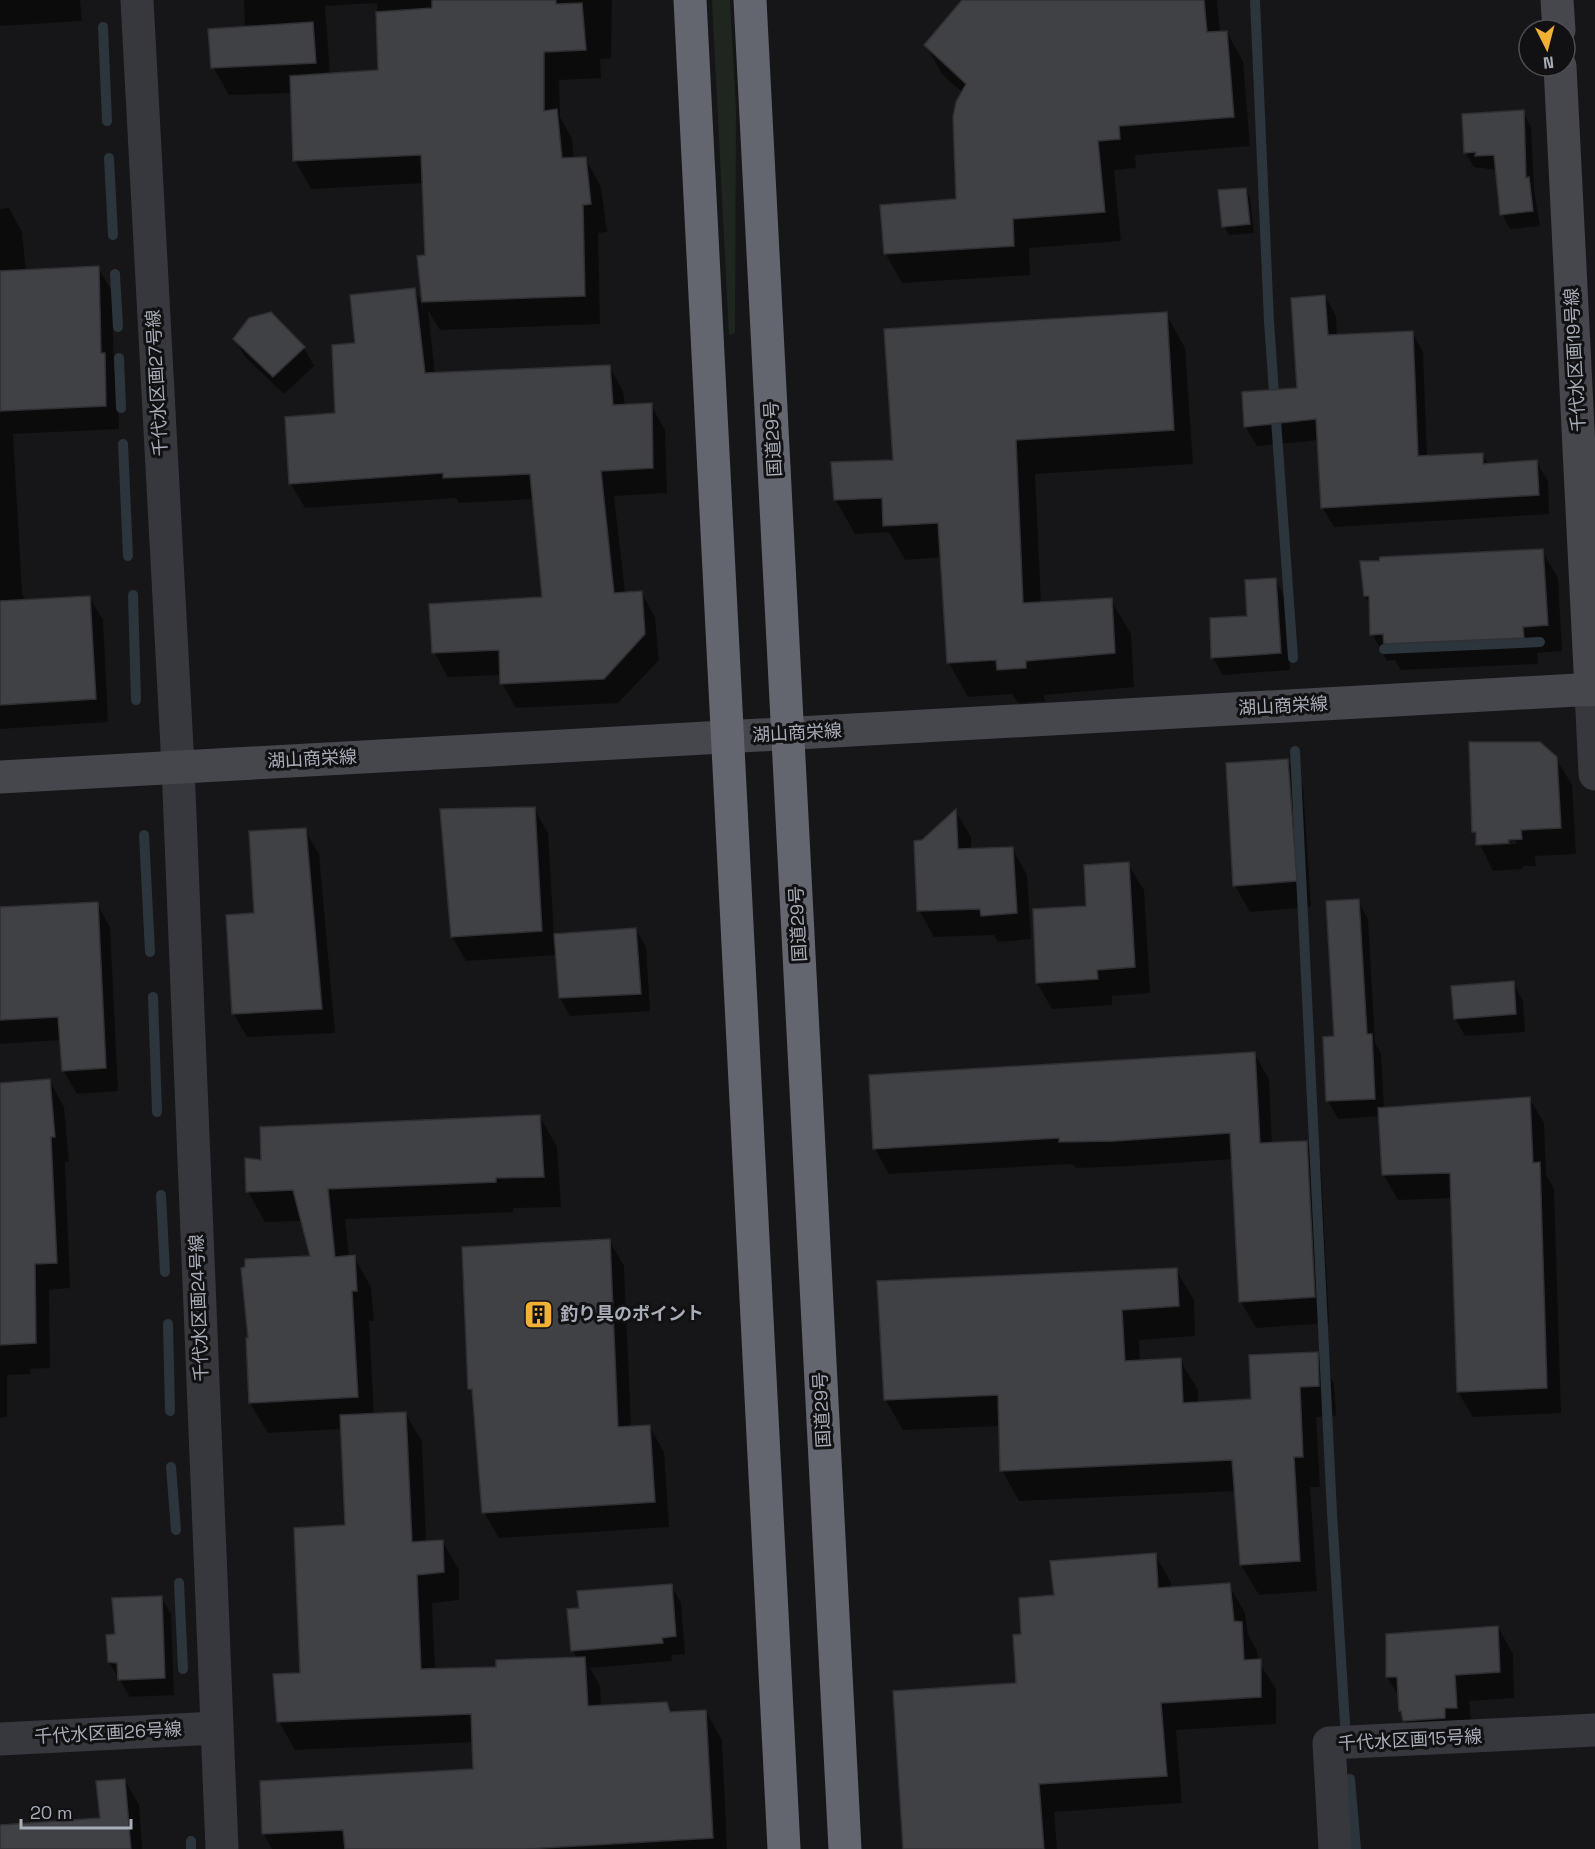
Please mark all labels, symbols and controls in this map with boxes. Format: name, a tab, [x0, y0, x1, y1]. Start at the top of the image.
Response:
north arrow	[1517, 18, 1577, 78]
text: N	[1542, 51, 1555, 73]
street label: 千代水区画19号線	[1559, 287, 1590, 433]
street label: 千代水区画27号線	[141, 309, 172, 457]
street label: 国道29号	[759, 401, 786, 477]
street label: 湖山商栄線	[1237, 692, 1329, 719]
street label: 湖山商栄線	[751, 719, 843, 746]
street label: 湖山商栄線	[266, 745, 358, 772]
street label: 国道29号	[784, 886, 811, 962]
street label: 千代水区画24号線	[184, 1234, 213, 1382]
building icon: 釣り具のポイント	[523, 1298, 555, 1330]
place label: 釣り具のポイント	[560, 1302, 704, 1325]
street label: 国道29号	[808, 1372, 835, 1448]
street label: 千代水区画26号線	[34, 1717, 182, 1748]
street label: 千代水区画15号線	[1337, 1724, 1483, 1755]
scale bar	[21, 1792, 130, 1830]
text: 20 m	[30, 1801, 73, 1824]

